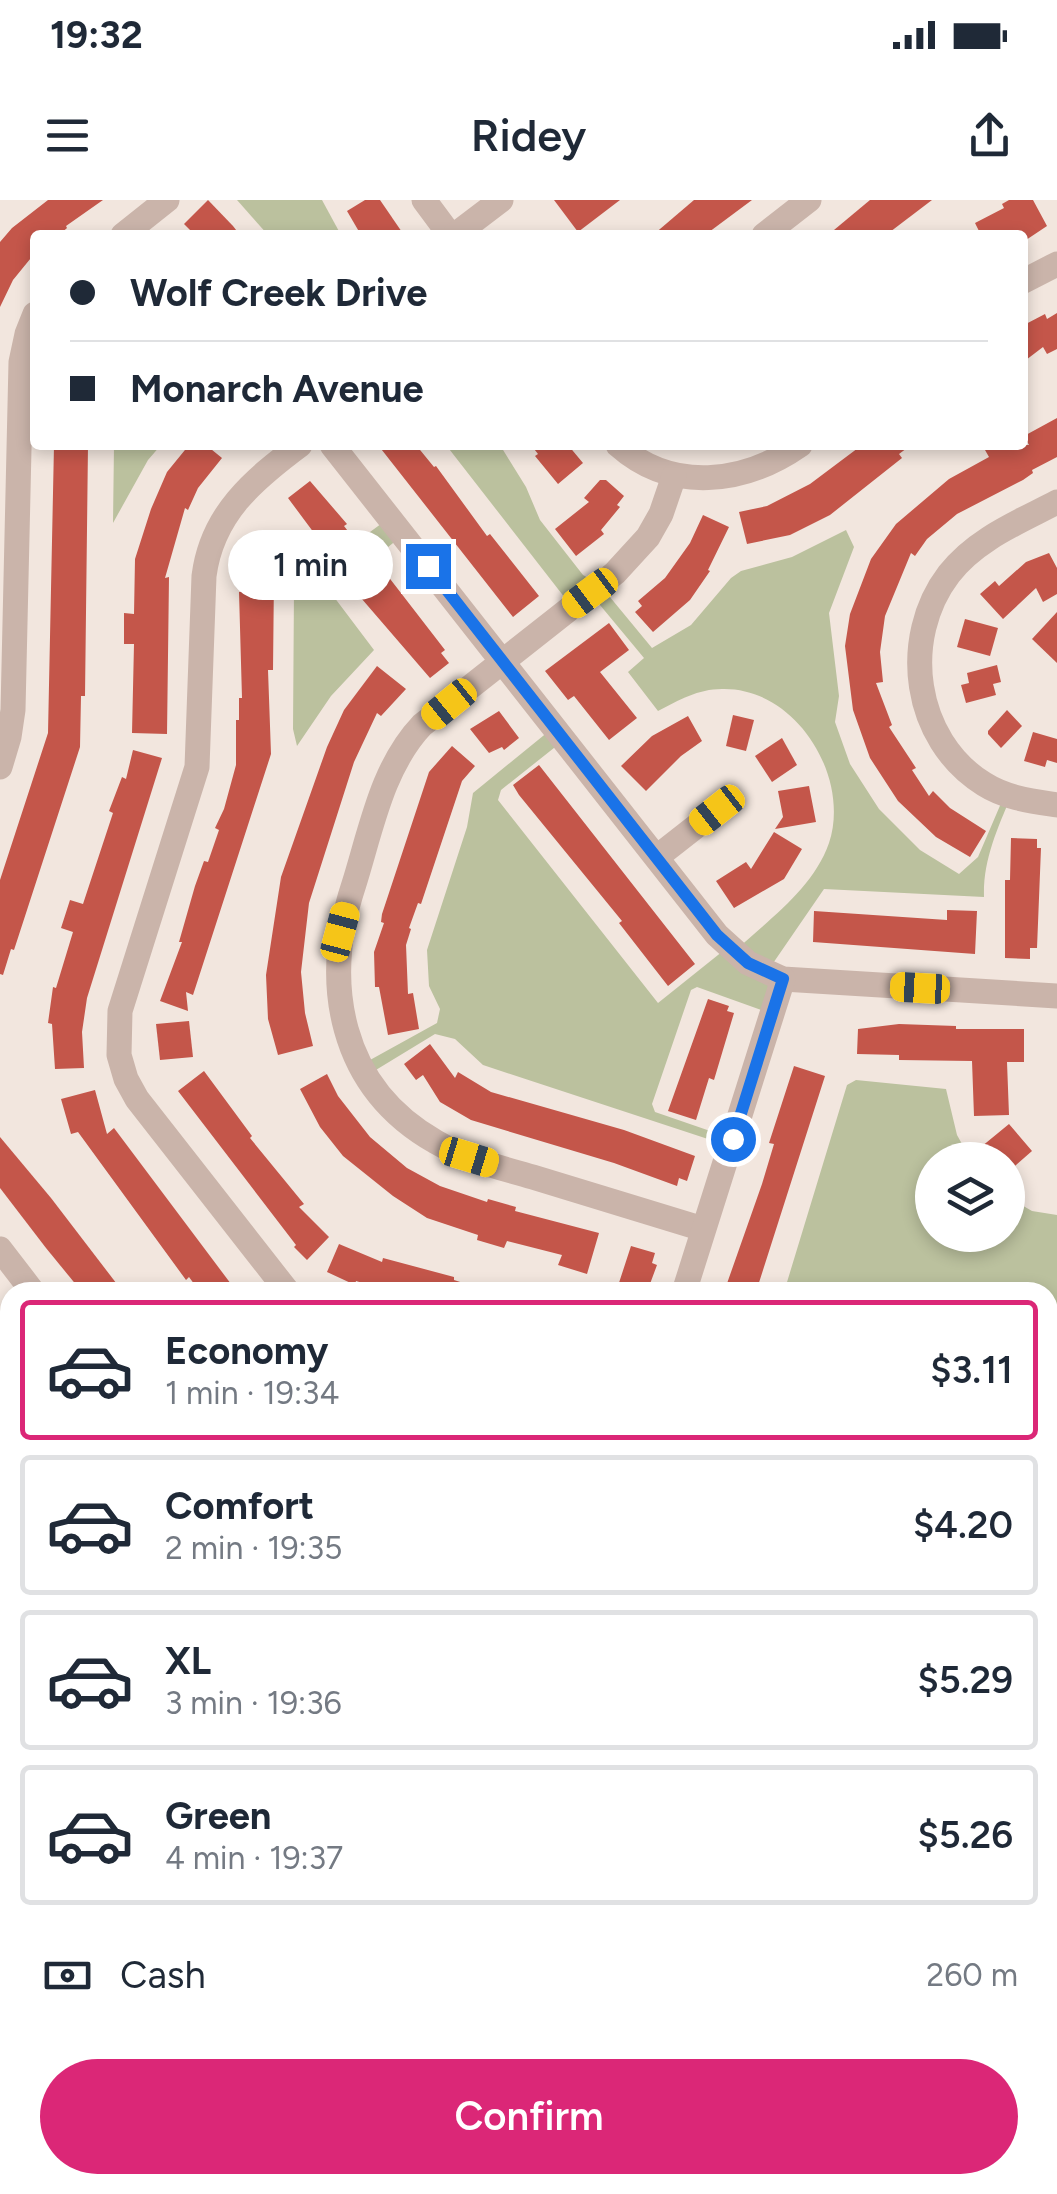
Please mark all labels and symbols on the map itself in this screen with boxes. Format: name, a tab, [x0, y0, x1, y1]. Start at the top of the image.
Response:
callout: 1 min	[228, 531, 393, 601]
route end	[406, 544, 451, 589]
car	[557, 563, 623, 623]
car	[416, 673, 482, 735]
car	[684, 780, 750, 840]
car	[318, 899, 362, 965]
car	[889, 971, 951, 1005]
route start	[711, 1117, 756, 1162]
car	[436, 1134, 502, 1180]

